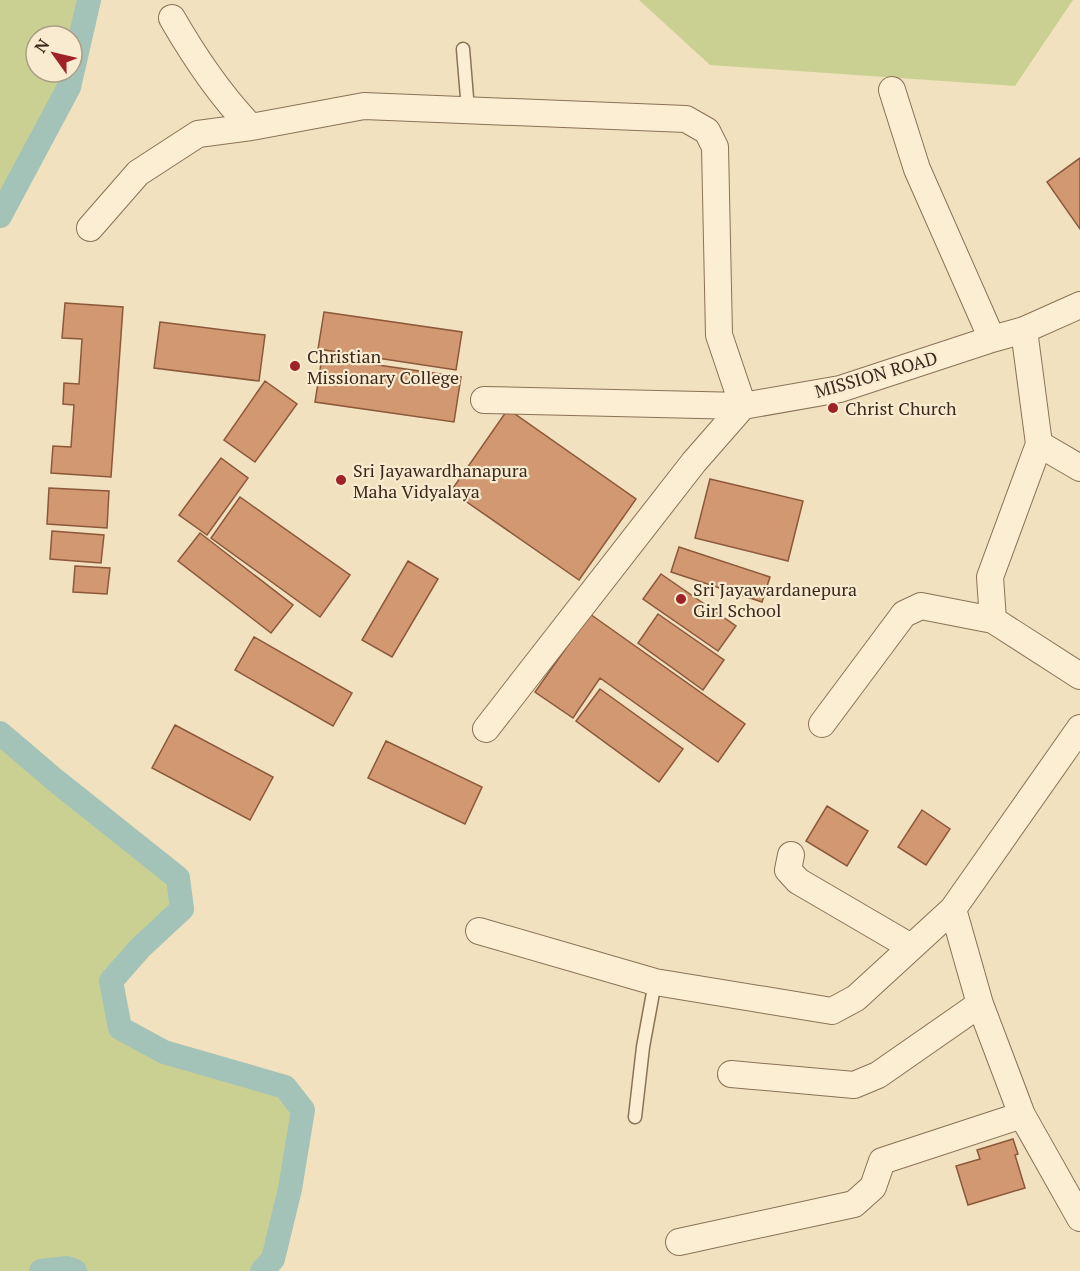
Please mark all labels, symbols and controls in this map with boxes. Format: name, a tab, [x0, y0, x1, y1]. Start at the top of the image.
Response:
north arrow	[24, 24, 84, 84]
text: N	[29, 34, 54, 57]
place label: Christian Missionary College	[307, 344, 459, 389]
street label: MISSION ROAD	[812, 345, 940, 403]
marker: Christian Missionary College	[288, 359, 302, 373]
place label: Christ Church	[845, 396, 957, 420]
marker: Christ Church	[826, 401, 840, 415]
place label: Sri Jayawardhanapura Maha Vidyalaya	[353, 458, 528, 503]
marker: Sri Jayawardhanapura Maha Vidyalaya	[334, 473, 348, 487]
place label: Sri Jayawardanepura Girl School	[693, 577, 857, 622]
marker: Sri Jayawardanepura Girl School	[674, 592, 688, 606]

